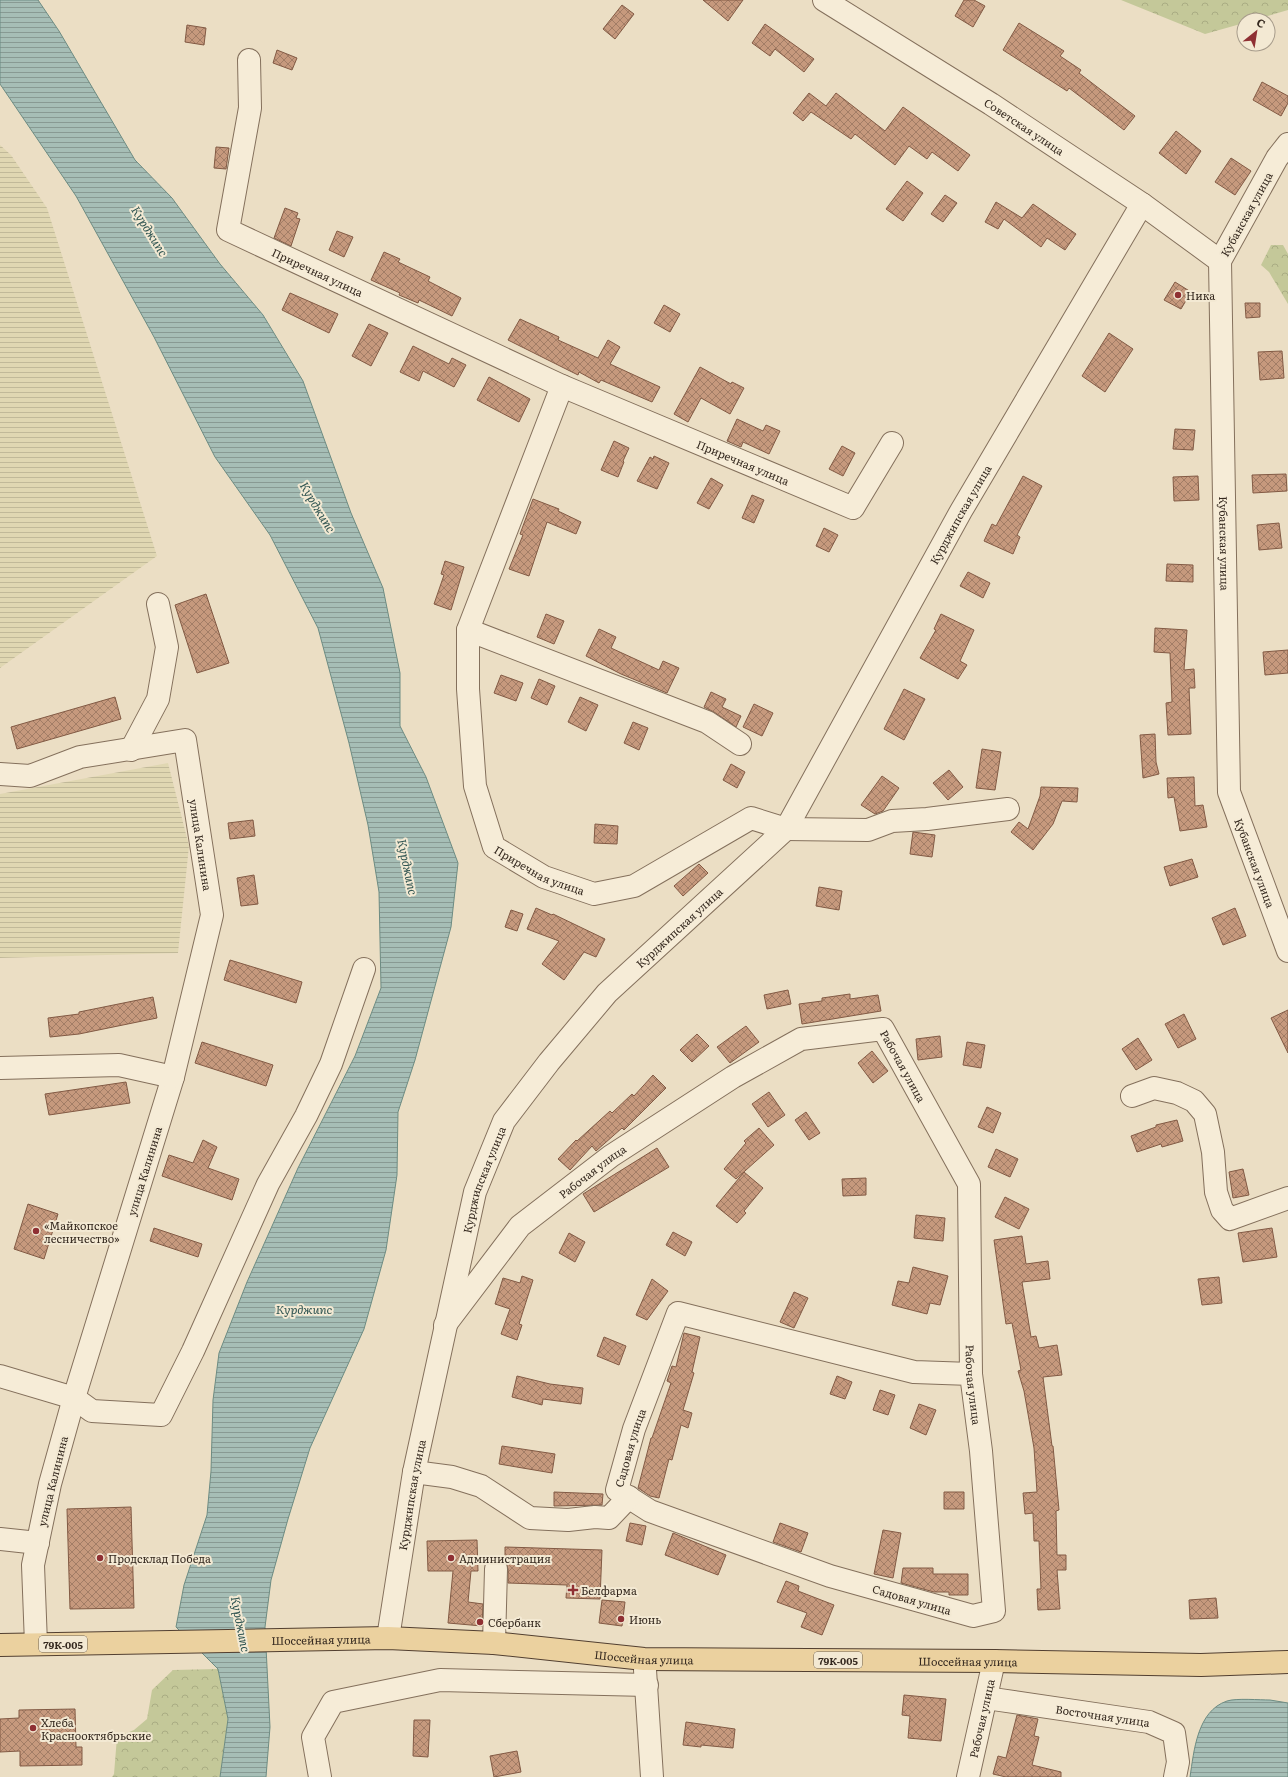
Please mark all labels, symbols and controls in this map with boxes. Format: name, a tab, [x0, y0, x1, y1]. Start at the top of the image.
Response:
north arrow	[1236, 12, 1276, 52]
text: С	[1254, 14, 1269, 31]
street label: Советская улица	[982, 94, 1068, 159]
street label: Кубанская улица	[1216, 169, 1276, 259]
water label: Курджипс	[127, 202, 173, 260]
street label: Приречная улица	[269, 244, 366, 300]
place label: Ника	[1186, 287, 1215, 303]
marker: Ника	[1173, 290, 1183, 300]
street label: Приречная улица	[694, 435, 792, 488]
street label: Курджипская улица	[925, 461, 995, 567]
water label: Курджипс	[296, 478, 340, 536]
street label: Кубанская улица	[1216, 496, 1234, 591]
street label: улица Калинина	[186, 798, 216, 892]
street label: Кубанская улица	[1231, 816, 1279, 910]
water label: Курджипс	[393, 837, 423, 897]
street label: Приречная улица	[491, 841, 587, 898]
street label: Курджипская улица	[632, 883, 726, 971]
street label: Рабочая улица	[877, 1027, 930, 1105]
street label: улица Калинина	[123, 1124, 165, 1218]
street label: Курджипская улица	[458, 1124, 509, 1235]
street label: Рабочая улица	[555, 1140, 629, 1202]
place label: «Майкопское лесничество»	[44, 1217, 120, 1246]
marker: «Майкопское лесничество»	[31, 1226, 41, 1236]
water label: Курджипс	[276, 1300, 332, 1318]
street label: Рабочая улица	[963, 1345, 986, 1426]
street label: Садовая улица	[610, 1406, 649, 1489]
street label: улица Калинина	[33, 1434, 71, 1528]
street label: Курджипская улица	[394, 1438, 429, 1551]
place label: Продсклад Победа	[108, 1550, 211, 1566]
place label: Администрация	[459, 1550, 551, 1566]
marker: Продсклад Победа	[95, 1553, 105, 1563]
marker: Администрация	[446, 1553, 456, 1563]
street label: Садовая улица	[871, 1580, 953, 1618]
place label: Белфарма	[581, 1582, 637, 1598]
marker: Белфарма	[568, 1585, 578, 1595]
water label: Курджипс	[227, 1594, 255, 1654]
place label: Июнь	[629, 1611, 661, 1627]
place label: Сбербанк	[488, 1614, 541, 1630]
marker: Июнь	[616, 1614, 626, 1624]
marker: Сбербанк	[475, 1617, 485, 1627]
street label: Шоссейная улица	[271, 1630, 371, 1648]
road number: 79К-005	[39, 1636, 87, 1652]
street label: Шоссейная улица	[594, 1646, 694, 1667]
road number: 79К-005	[814, 1652, 862, 1668]
street label: Шоссейная улица	[918, 1653, 1018, 1669]
street label: Рабочая улица	[965, 1677, 998, 1759]
street label: Восточная улица	[1055, 1700, 1151, 1730]
place label: Хлеба Краснооктябрьские	[41, 1714, 151, 1743]
marker: Хлеба Краснооктябрьские	[28, 1723, 38, 1733]

